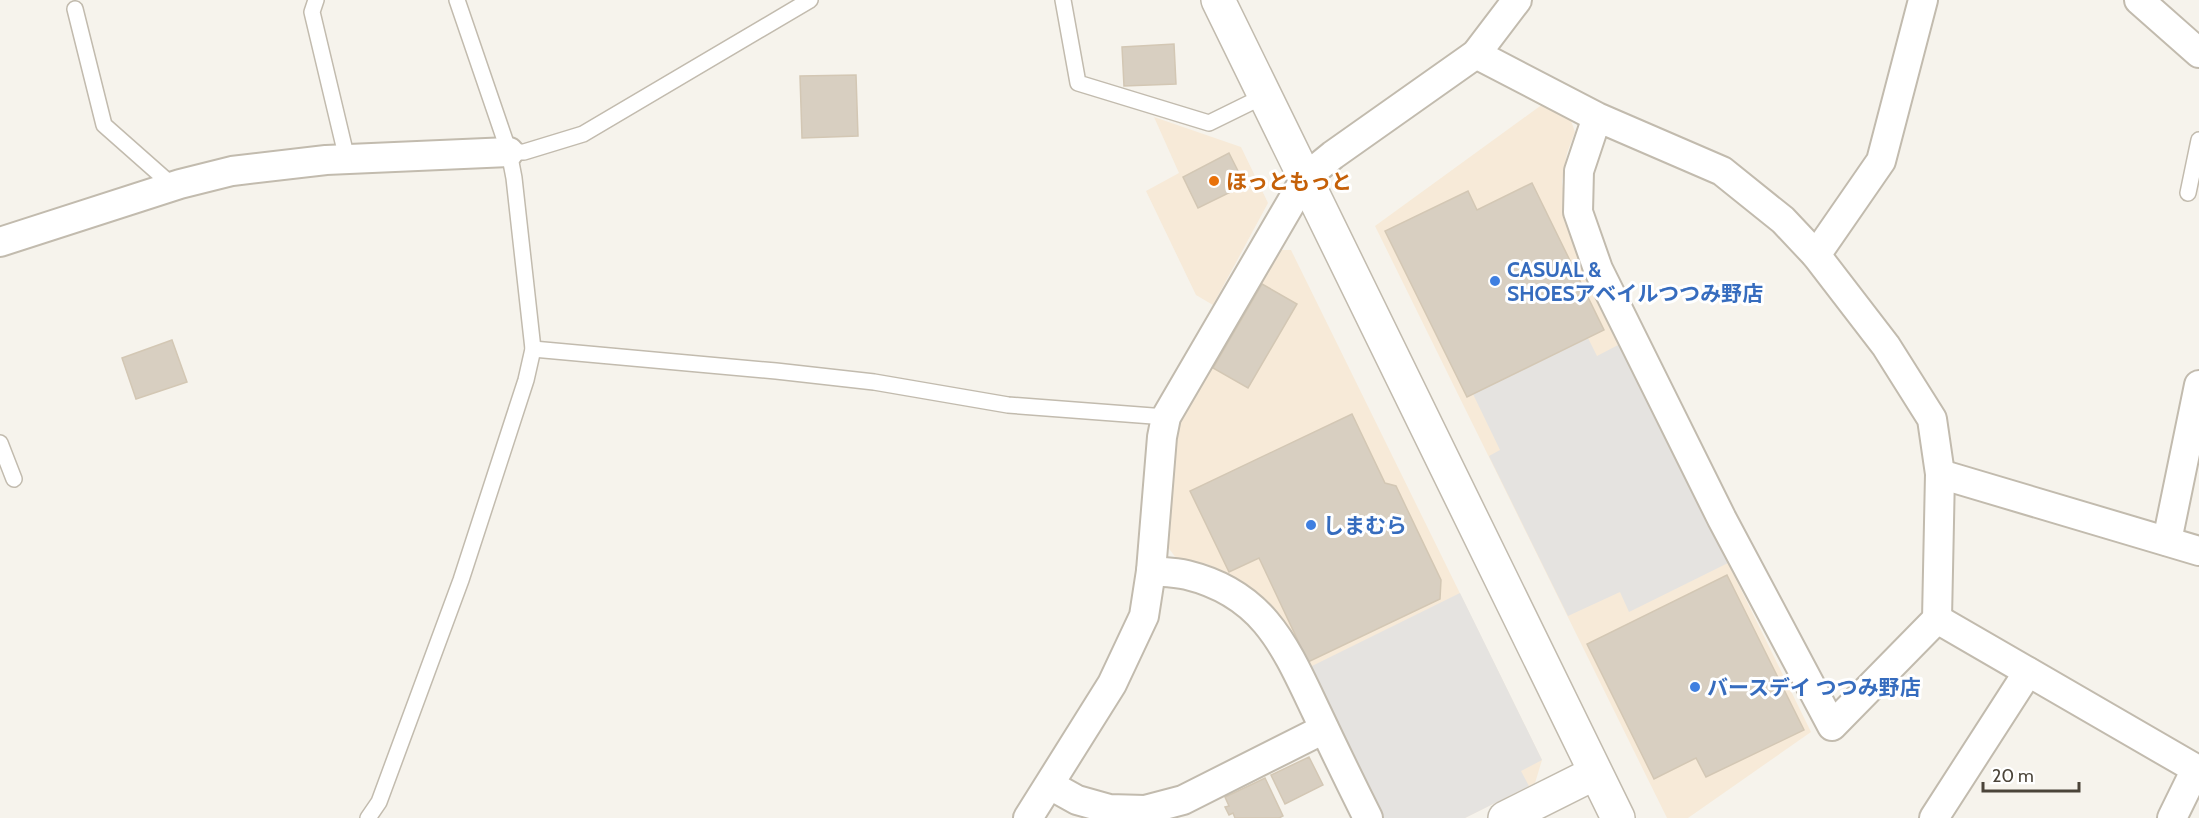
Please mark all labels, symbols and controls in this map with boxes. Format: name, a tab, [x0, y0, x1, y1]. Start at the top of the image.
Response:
place label: ほっともっと	[1226, 169, 1352, 194]
marker: ほっともっと	[1207, 174, 1221, 188]
place label: CASUAL & SHOESアベイルつつみ野店	[1507, 257, 1763, 306]
marker: CASUAL & SHOESアベイルつつみ野店	[1488, 274, 1502, 288]
place label: しまむら	[1323, 513, 1407, 538]
marker: しまむら	[1304, 518, 1318, 532]
place label: バースデイ つつみ野店	[1707, 675, 1921, 700]
marker: バースデイ つつみ野店	[1688, 680, 1702, 694]
scale bar	[1983, 755, 2079, 793]
text: 20 m	[1992, 765, 2034, 787]

